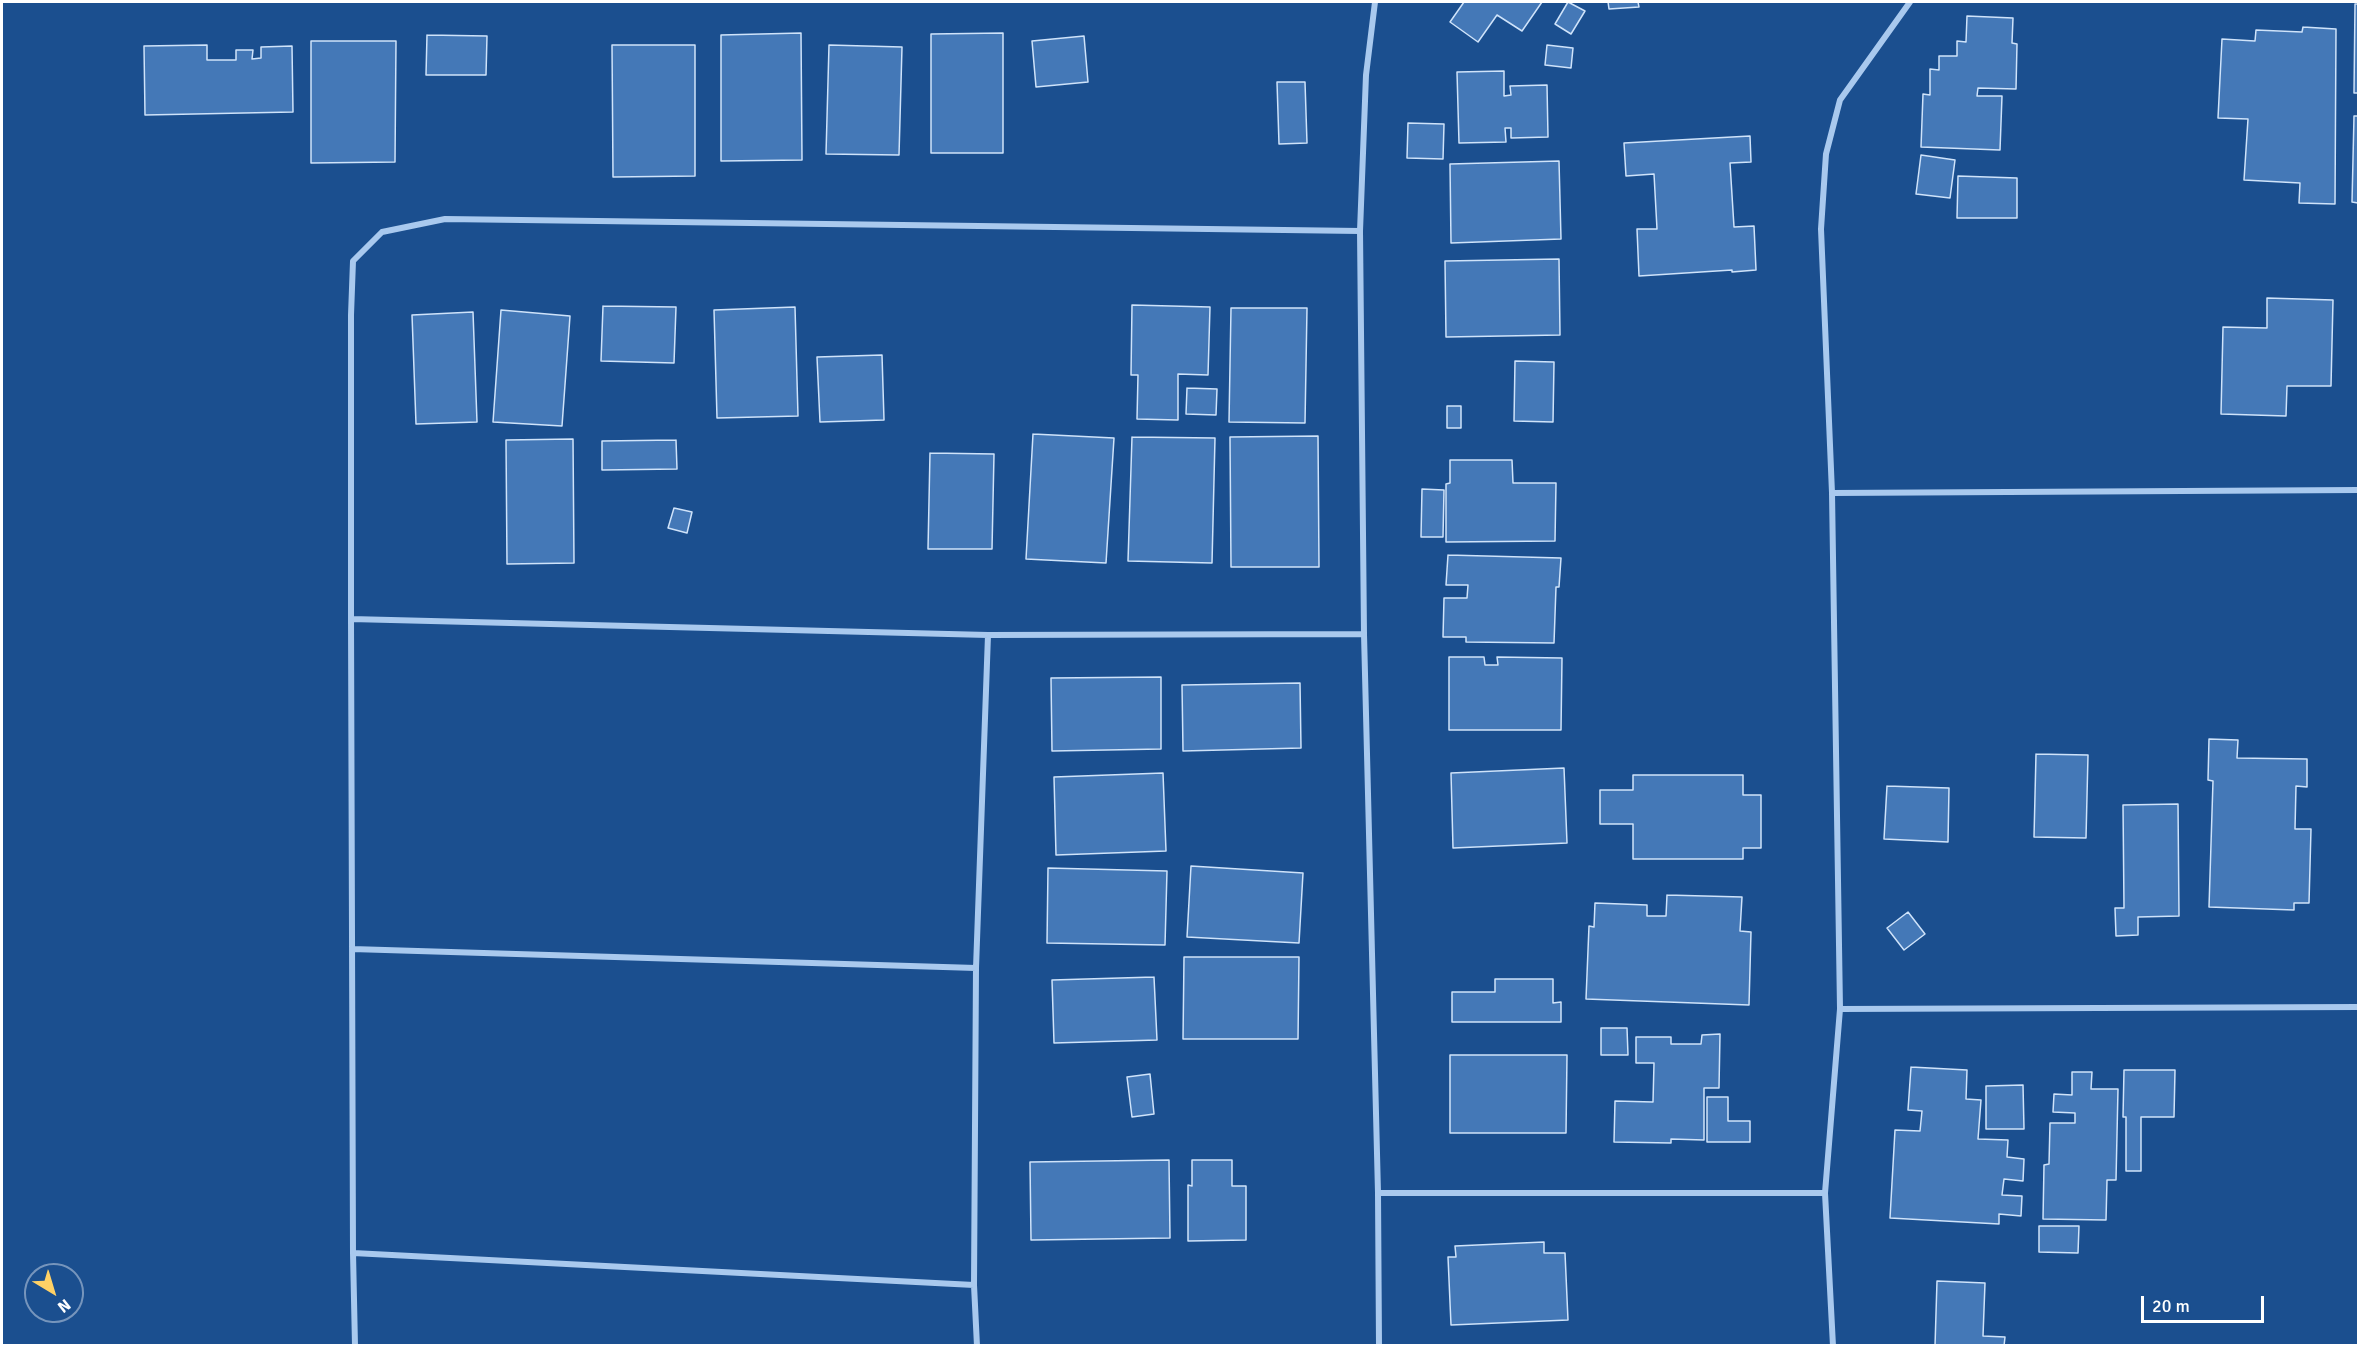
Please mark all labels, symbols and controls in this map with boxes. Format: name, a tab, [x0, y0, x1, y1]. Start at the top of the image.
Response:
north arrow	[24, 1263, 84, 1323]
scale bar	[2144, 1284, 2267, 1322]
text: N	[53, 1294, 74, 1317]
text: 20 m	[2152, 1295, 2190, 1317]

